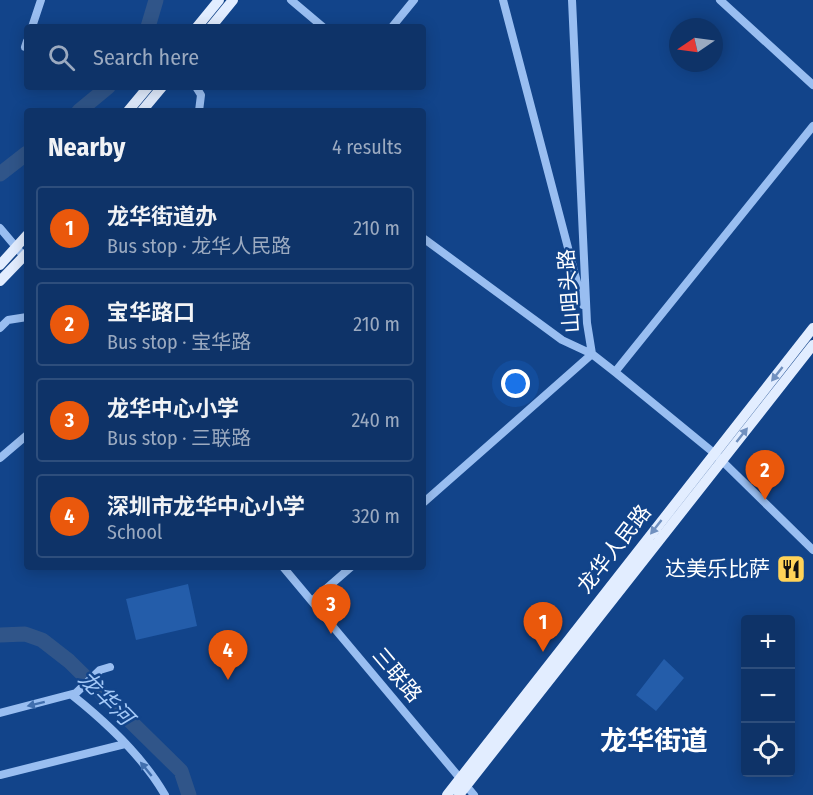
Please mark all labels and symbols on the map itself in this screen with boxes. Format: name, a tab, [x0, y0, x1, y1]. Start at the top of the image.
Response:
north arrow	[669, 18, 723, 72]
street label: 山咀头路	[553, 248, 585, 334]
one-way arrow	[770, 366, 783, 382]
your location	[501, 369, 530, 398]
one-way arrow	[735, 427, 748, 443]
pin: 2	[746, 450, 784, 500]
street label: 龙华人民路	[571, 500, 657, 598]
one-way arrow	[651, 520, 663, 535]
restaurant icon: 达美乐比萨	[775, 553, 807, 585]
place label: 达美乐比萨	[665, 556, 770, 582]
pin: 3	[312, 584, 350, 634]
pin: 1	[524, 602, 562, 652]
pin: 4	[208, 630, 248, 680]
street label: 三联路	[367, 643, 427, 707]
water label: 龙华河	[73, 665, 142, 734]
one-way arrow	[27, 699, 45, 709]
district label: 龙华街道	[600, 725, 708, 757]
one-way arrow	[140, 762, 153, 777]

